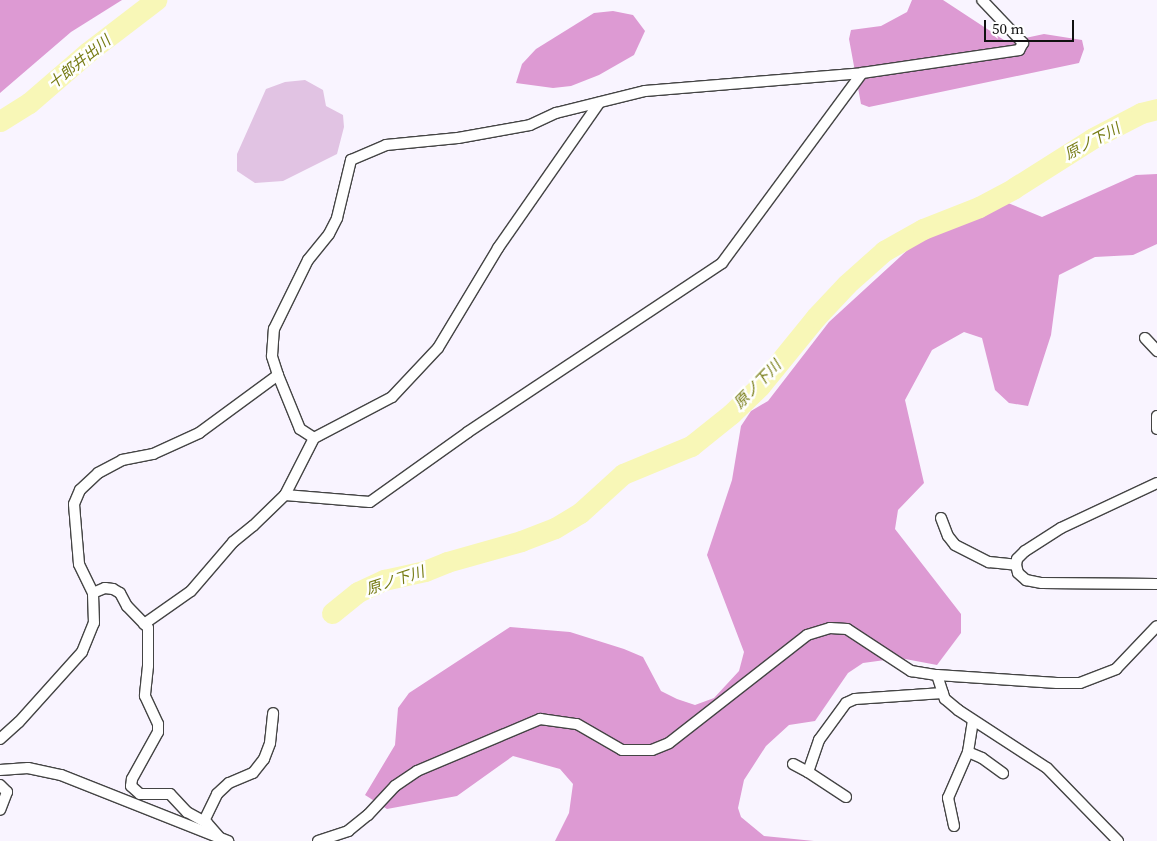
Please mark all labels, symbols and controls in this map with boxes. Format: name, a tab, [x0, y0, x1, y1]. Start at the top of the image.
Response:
scale bar	[987, 10, 1077, 42]
text: 50 m	[992, 18, 1024, 39]
water label: 十郎井出川	[44, 31, 114, 93]
water label: 原ノ下川	[1061, 119, 1123, 163]
water label: 原ノ下川	[730, 356, 784, 412]
water label: 原ノ下川	[364, 562, 426, 598]

